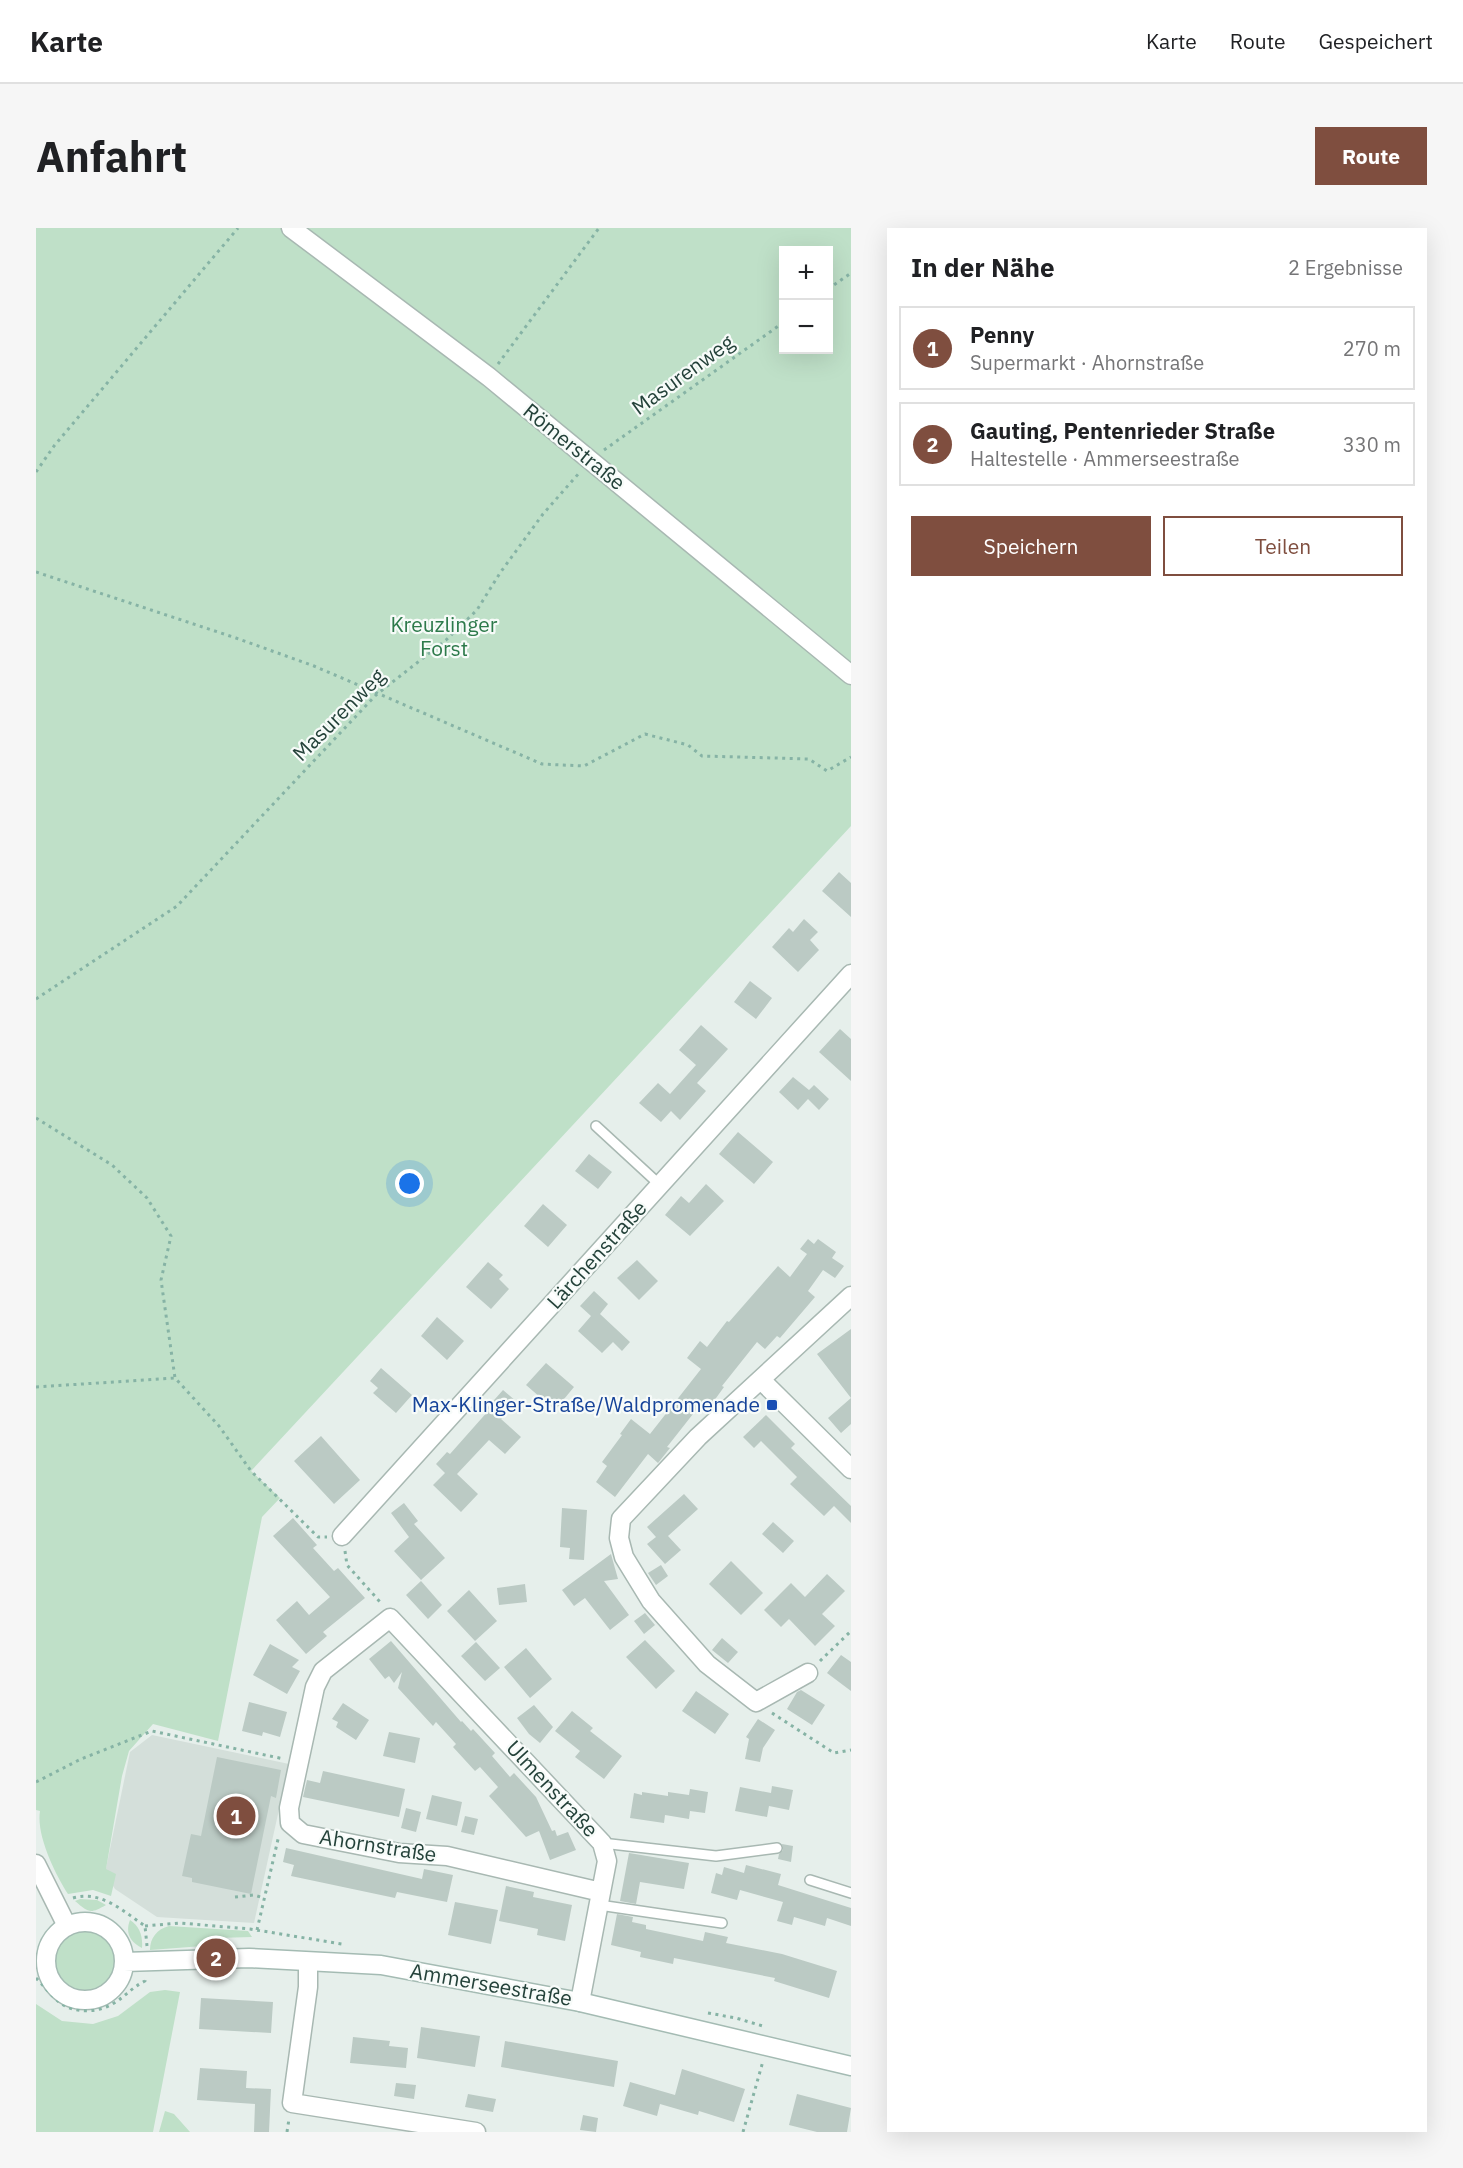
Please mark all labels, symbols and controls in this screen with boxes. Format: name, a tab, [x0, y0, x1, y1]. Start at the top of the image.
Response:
text: Karte	[30, 23, 103, 60]
text: Karte	[1146, 27, 1197, 55]
text: Route	[1230, 27, 1286, 55]
text: Gespeichert	[1319, 27, 1433, 55]
button: Route	[1315, 127, 1427, 185]
text: Anfahrt	[36, 129, 187, 184]
map controls	[779, 246, 833, 354]
button: +	[779, 246, 833, 300]
text: In der Nähe	[911, 250, 1055, 284]
text: 2 Ergebnisse	[1288, 254, 1403, 281]
button: −	[779, 300, 833, 354]
text: Penny	[970, 320, 1034, 349]
street label: Masurenweg	[626, 328, 739, 421]
text: 1	[927, 335, 939, 362]
text: 270 m	[1343, 335, 1401, 362]
text: Supermarkt · Ahornstraße	[970, 349, 1204, 376]
street label: Römerstraße	[518, 396, 632, 496]
text: Gauting, Pentenrieder Straße	[970, 416, 1275, 445]
text: 2	[927, 431, 939, 458]
text: 330 m	[1343, 431, 1401, 458]
text: Haltestelle · Ammerseestraße	[970, 445, 1239, 472]
button: Speichern	[911, 516, 1151, 576]
button: Teilen	[1163, 516, 1403, 576]
park label: Kreuzlinger Forst	[391, 610, 498, 662]
street label: Masurenweg	[286, 662, 391, 767]
your location	[395, 1169, 424, 1198]
street label: Lärchenstraße	[540, 1194, 652, 1314]
place label: Max-Klinger-Straße/Waldpromenade	[412, 1390, 760, 1418]
marker: Max-Klinger-Straße/Waldpromenade	[765, 1398, 779, 1412]
street label: Ulmenstraße	[501, 1734, 605, 1843]
pin: 1	[216, 1794, 256, 1838]
street label: Ahornstraße	[318, 1822, 439, 1868]
pin: 2	[196, 1936, 236, 1980]
street label: Ammerseestraße	[408, 1956, 574, 2012]

